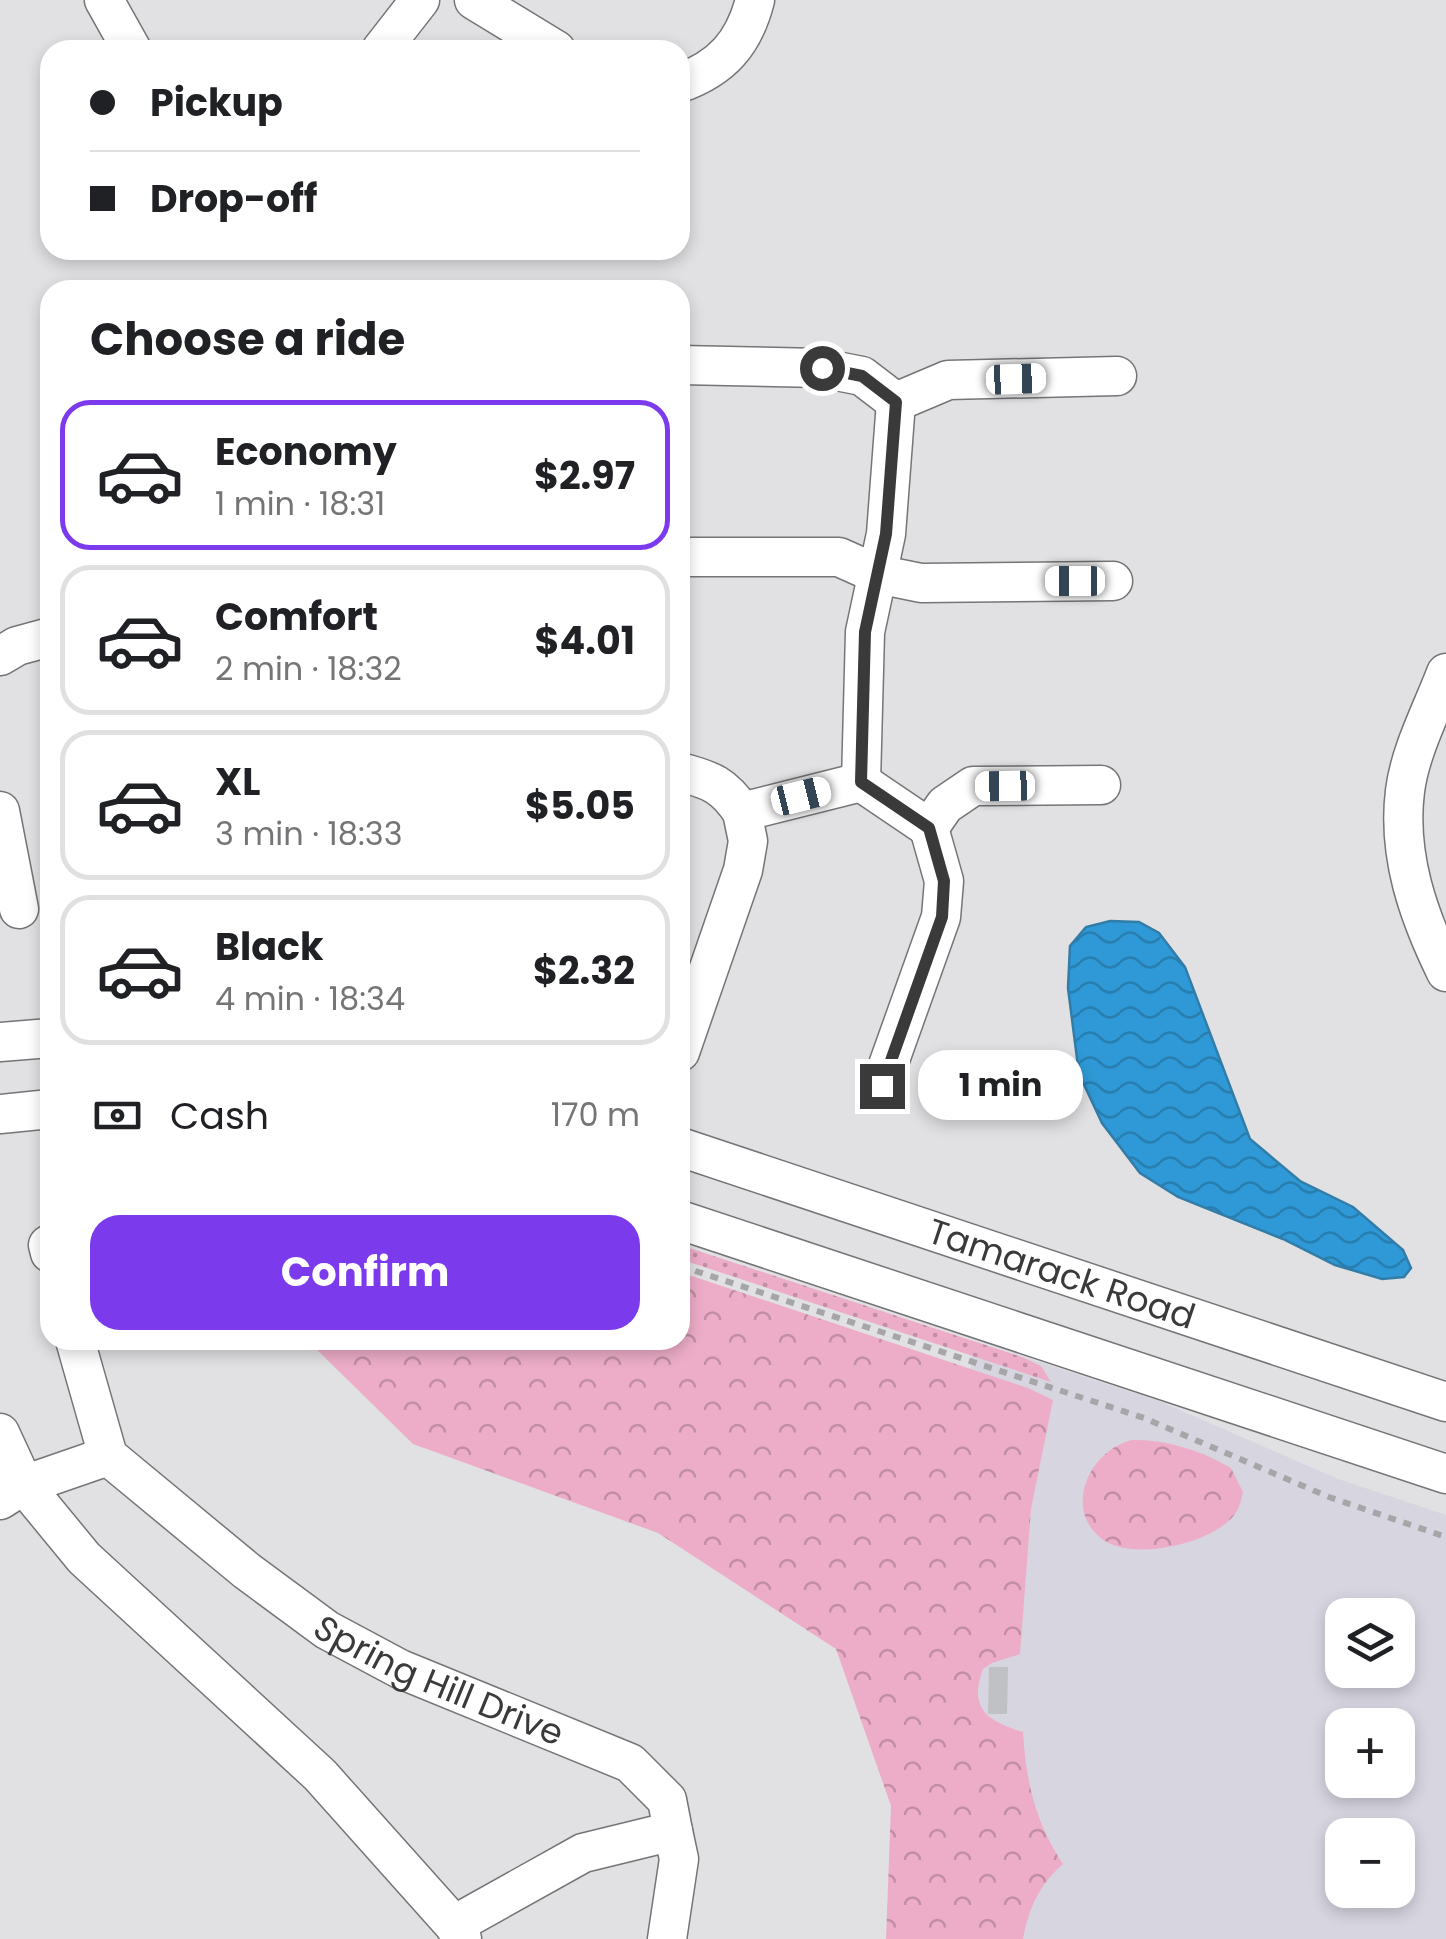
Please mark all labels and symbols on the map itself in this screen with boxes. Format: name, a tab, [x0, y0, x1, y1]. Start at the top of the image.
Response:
route start	[800, 346, 845, 391]
car	[985, 363, 1047, 395]
car	[1045, 566, 1105, 596]
car	[975, 770, 1035, 802]
car	[768, 774, 834, 818]
callout: 1 min	[917, 1051, 1082, 1121]
route end	[860, 1064, 905, 1109]
street label: Tamarack Road	[922, 1206, 1202, 1341]
street label: Spring Hill Drive	[304, 1603, 571, 1757]

